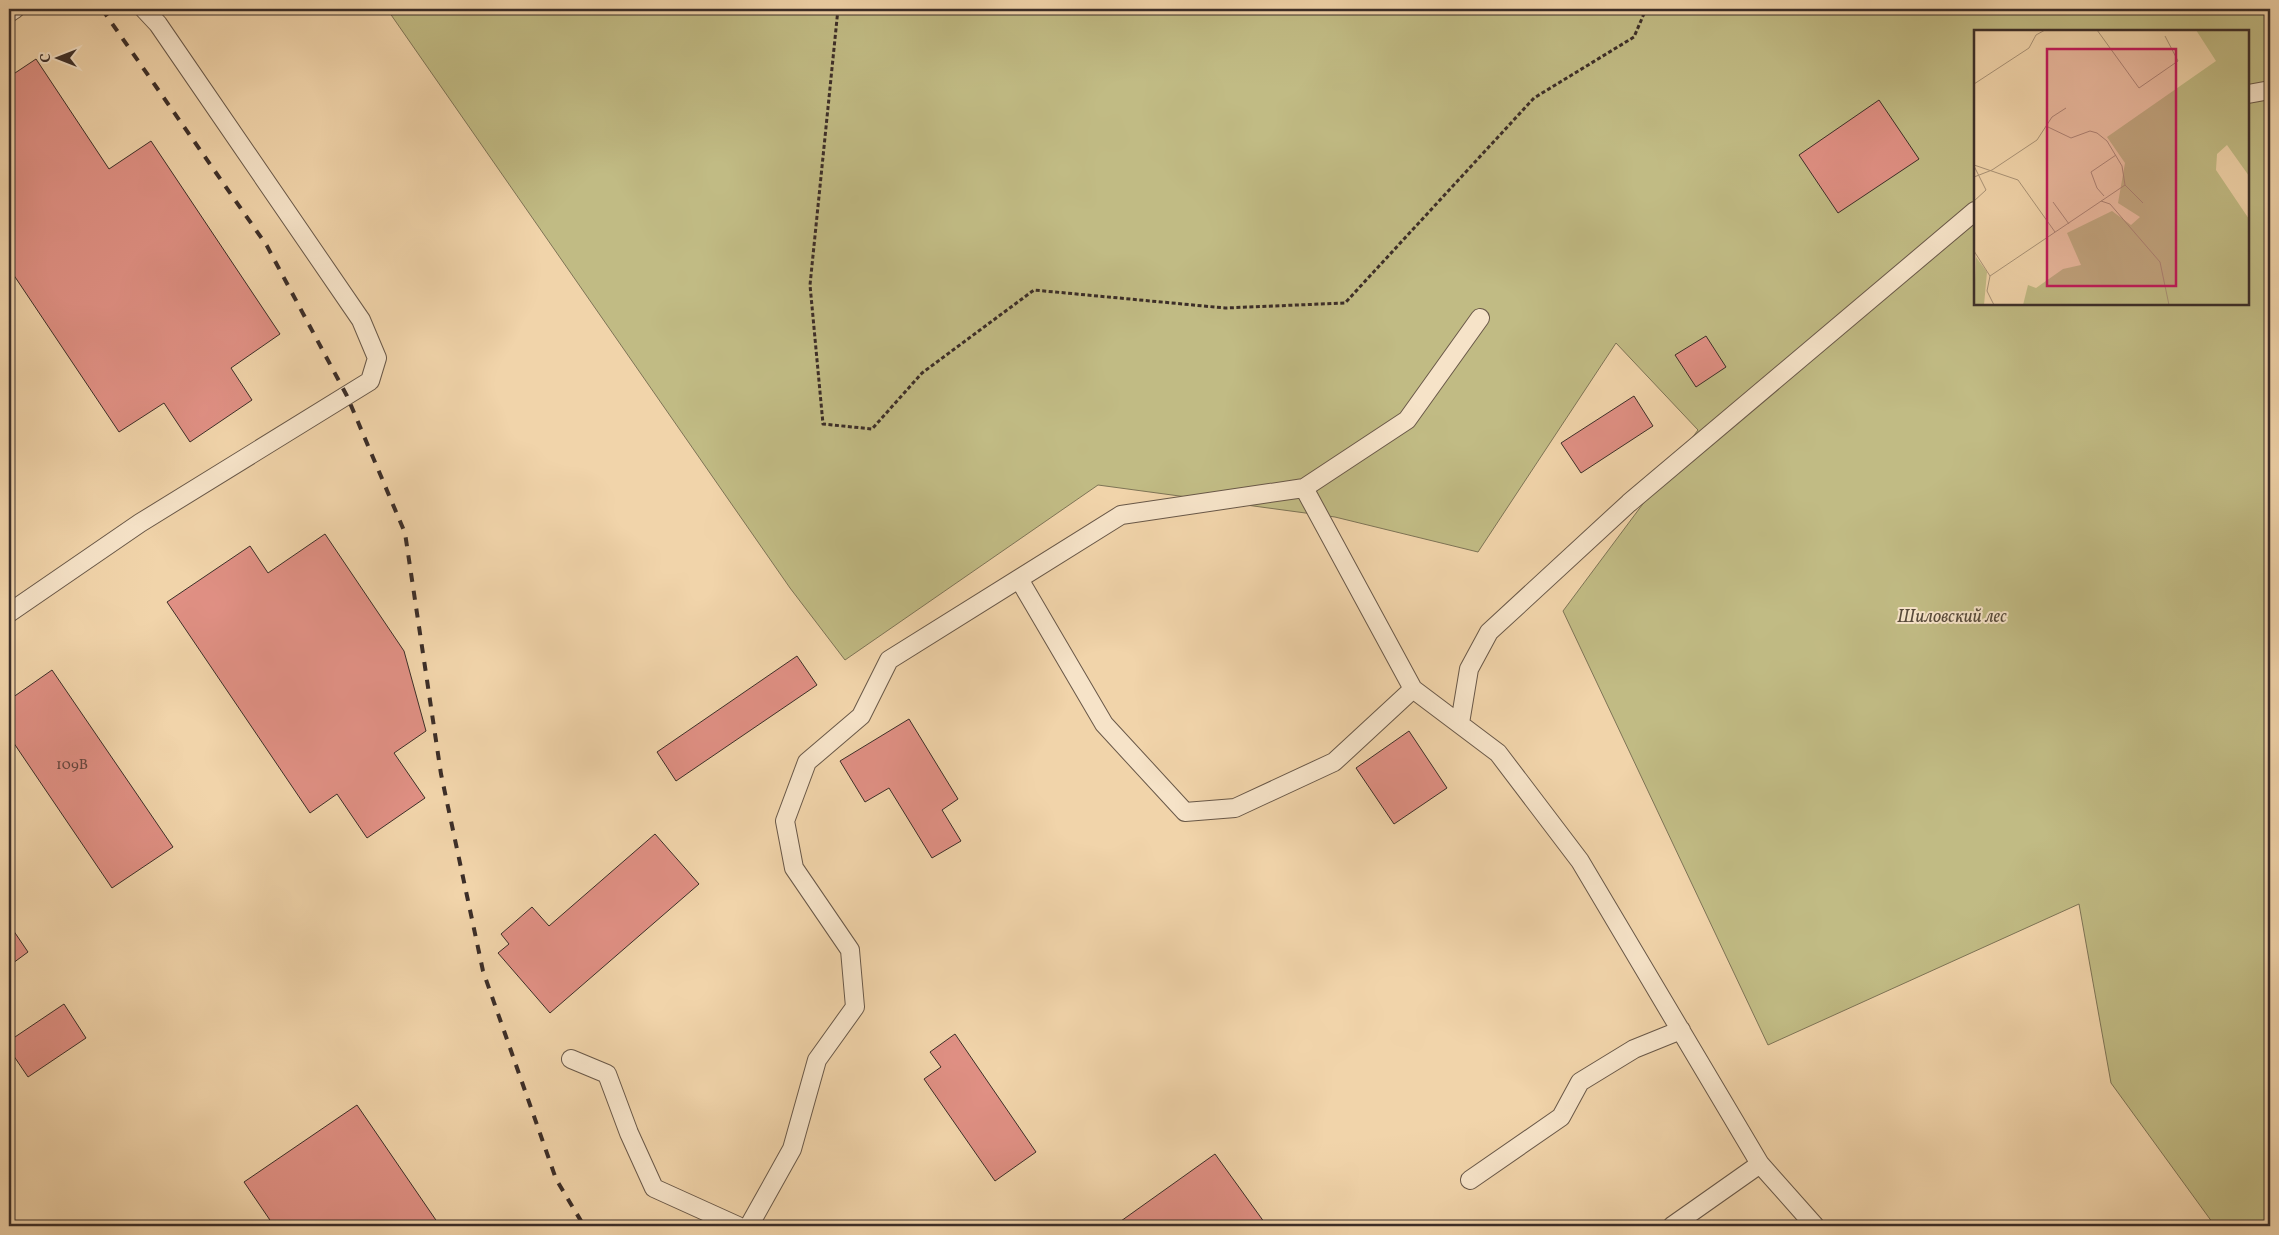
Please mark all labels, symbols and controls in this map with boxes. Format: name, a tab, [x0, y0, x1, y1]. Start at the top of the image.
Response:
inset map	[1974, 30, 2249, 305]
north arrow	[32, 32, 82, 82]
text: С	[37, 53, 56, 63]
park label: Шиловский лес	[1897, 605, 2007, 630]
house number: 109В	[56, 755, 88, 776]

